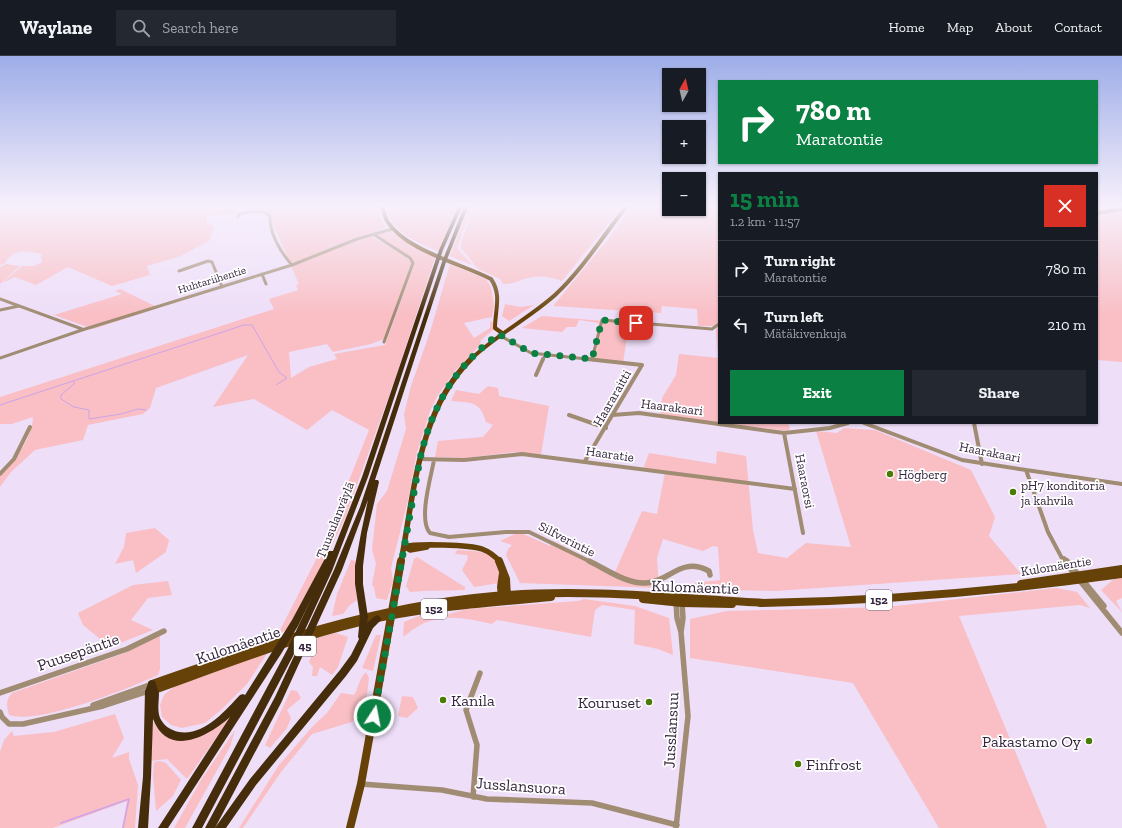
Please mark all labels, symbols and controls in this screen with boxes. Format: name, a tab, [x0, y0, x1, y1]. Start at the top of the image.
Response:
search box	[116, 10, 396, 46]
text: Waylane	[20, 16, 92, 39]
icon: search	[130, 17, 152, 39]
text: Search here	[162, 19, 238, 37]
text: Home	[889, 19, 925, 36]
text: Map	[947, 19, 973, 36]
text: About	[995, 19, 1032, 36]
text: Contact	[1054, 19, 1102, 36]
north arrow	[662, 68, 706, 112]
map controls	[662, 68, 706, 216]
text: 780 m	[796, 94, 871, 127]
icon: right	[730, 96, 782, 148]
button: +	[662, 120, 706, 164]
text: Maratontie	[796, 128, 883, 150]
button: −	[662, 172, 706, 216]
text: 15 min	[730, 184, 799, 213]
button: close	[1044, 185, 1086, 227]
text: 1.2 km · 11:57	[730, 214, 800, 229]
text: Turn right	[764, 252, 835, 270]
icon: right	[730, 258, 752, 280]
text: 780 m	[1046, 260, 1086, 278]
street label: Huhtariihentie	[176, 263, 248, 297]
text: Maratontie	[764, 270, 827, 285]
pin	[619, 306, 653, 340]
text: Turn left	[764, 308, 824, 326]
icon: arrive	[625, 312, 647, 334]
icon: left	[730, 314, 752, 336]
text: 210 m	[1048, 316, 1086, 334]
text: Mätäkivenkuja	[764, 326, 847, 341]
street label: Haararaitti	[590, 367, 634, 429]
button: Exit	[730, 370, 904, 416]
button: Share	[912, 370, 1086, 416]
street label: Haarakaari	[640, 396, 704, 418]
street label: Haarakaari	[958, 439, 1022, 465]
street label: Haaratie	[585, 443, 635, 465]
street label: Haaraorsi	[792, 452, 818, 510]
place label: Högberg	[898, 467, 947, 482]
marker: Högberg	[885, 469, 895, 479]
place label: pH7 konditoria ja kahvila	[1020, 478, 1106, 509]
street label: Tuusulanväylä	[313, 479, 357, 561]
marker: pH7 konditoria ja kahvila	[1008, 487, 1018, 497]
street label: Silfverintie	[536, 518, 598, 560]
street label: Kulomäentie	[1020, 553, 1092, 579]
street label: Kulomäentie	[651, 576, 739, 598]
road number: 152	[866, 590, 892, 610]
road number: 152	[421, 599, 447, 619]
street label: Kulomäentie	[193, 622, 283, 668]
street label: Puusepäntie	[35, 629, 121, 675]
road number: 45	[294, 636, 316, 656]
place label: Kanila	[451, 691, 495, 710]
street label: Jusslansuu	[660, 691, 682, 768]
place label: Kouruset	[578, 693, 641, 712]
position arrow	[353, 695, 395, 737]
marker: Kanila	[438, 695, 448, 705]
marker: Kouruset	[644, 697, 654, 707]
place label: Pakastamo Oy	[982, 732, 1082, 751]
marker: Pakastamo Oy	[1084, 736, 1094, 746]
place label: Finfrost	[806, 755, 862, 774]
marker: Finfrost	[793, 759, 803, 769]
street label: Jusslansuora	[476, 773, 567, 799]

